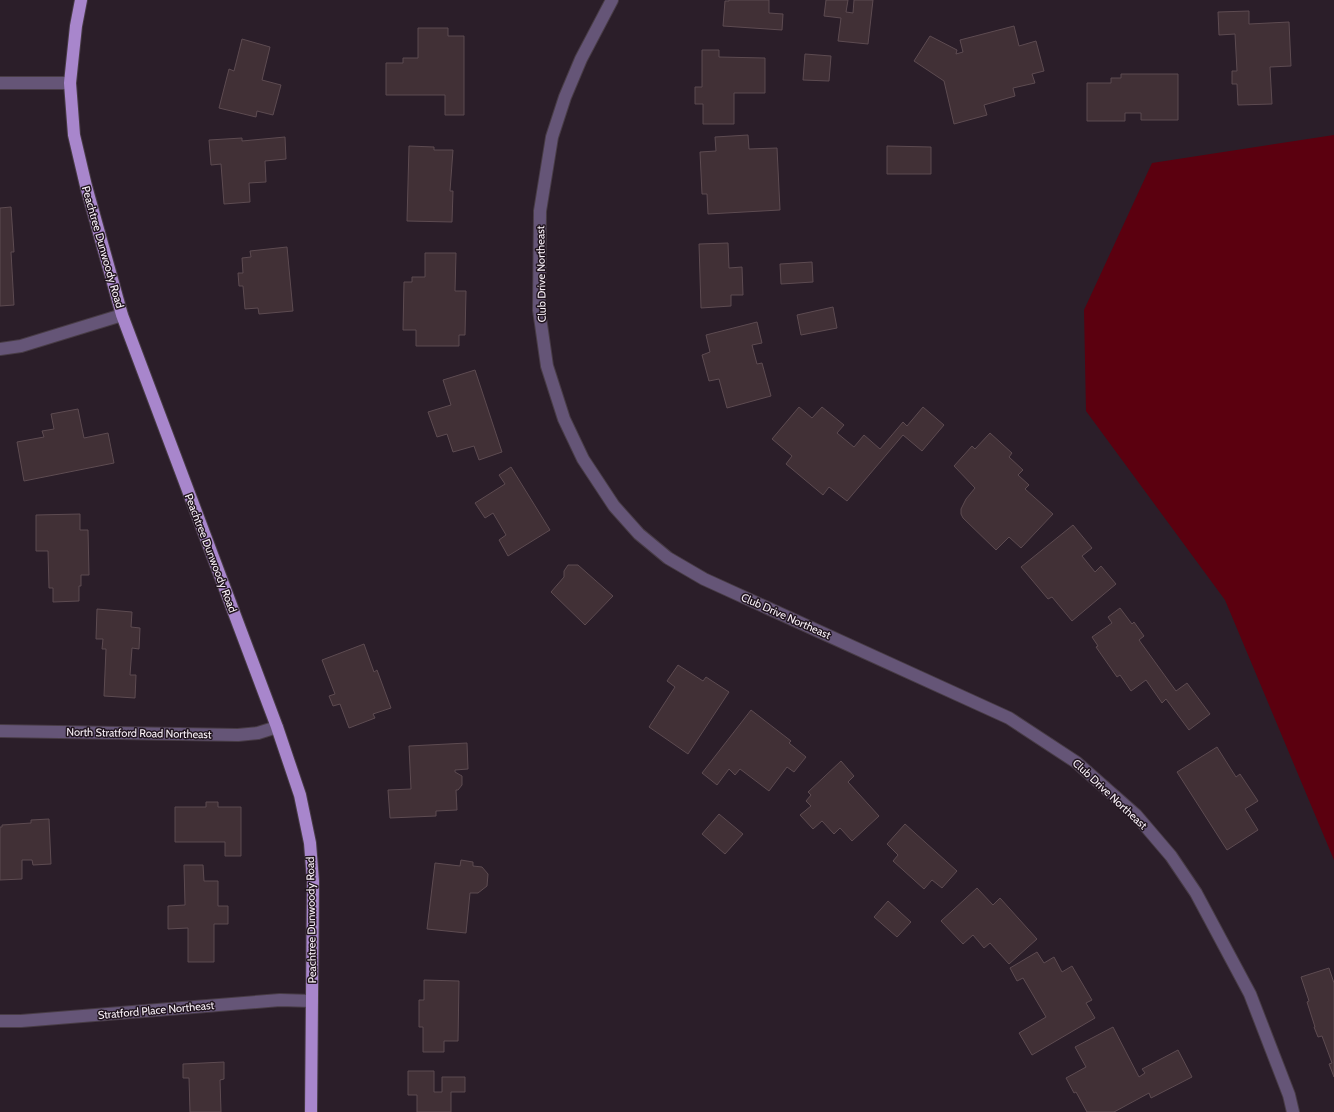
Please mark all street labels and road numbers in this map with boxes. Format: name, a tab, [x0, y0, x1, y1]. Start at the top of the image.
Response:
street label: Peachtree Dunwoody Road	[79, 184, 127, 310]
street label: Club Drive Northeast	[533, 225, 549, 323]
street label: Peachtree Dunwoody Road	[182, 491, 240, 615]
street label: Club Drive Northeast	[739, 590, 833, 642]
street label: North Stratford Road Northeast	[66, 725, 212, 741]
street label: Club Drive Northeast	[1070, 756, 1150, 832]
street label: Peachtree Dunwoody Road	[303, 857, 319, 983]
street label: Stratford Place Northeast	[97, 998, 215, 1022]

